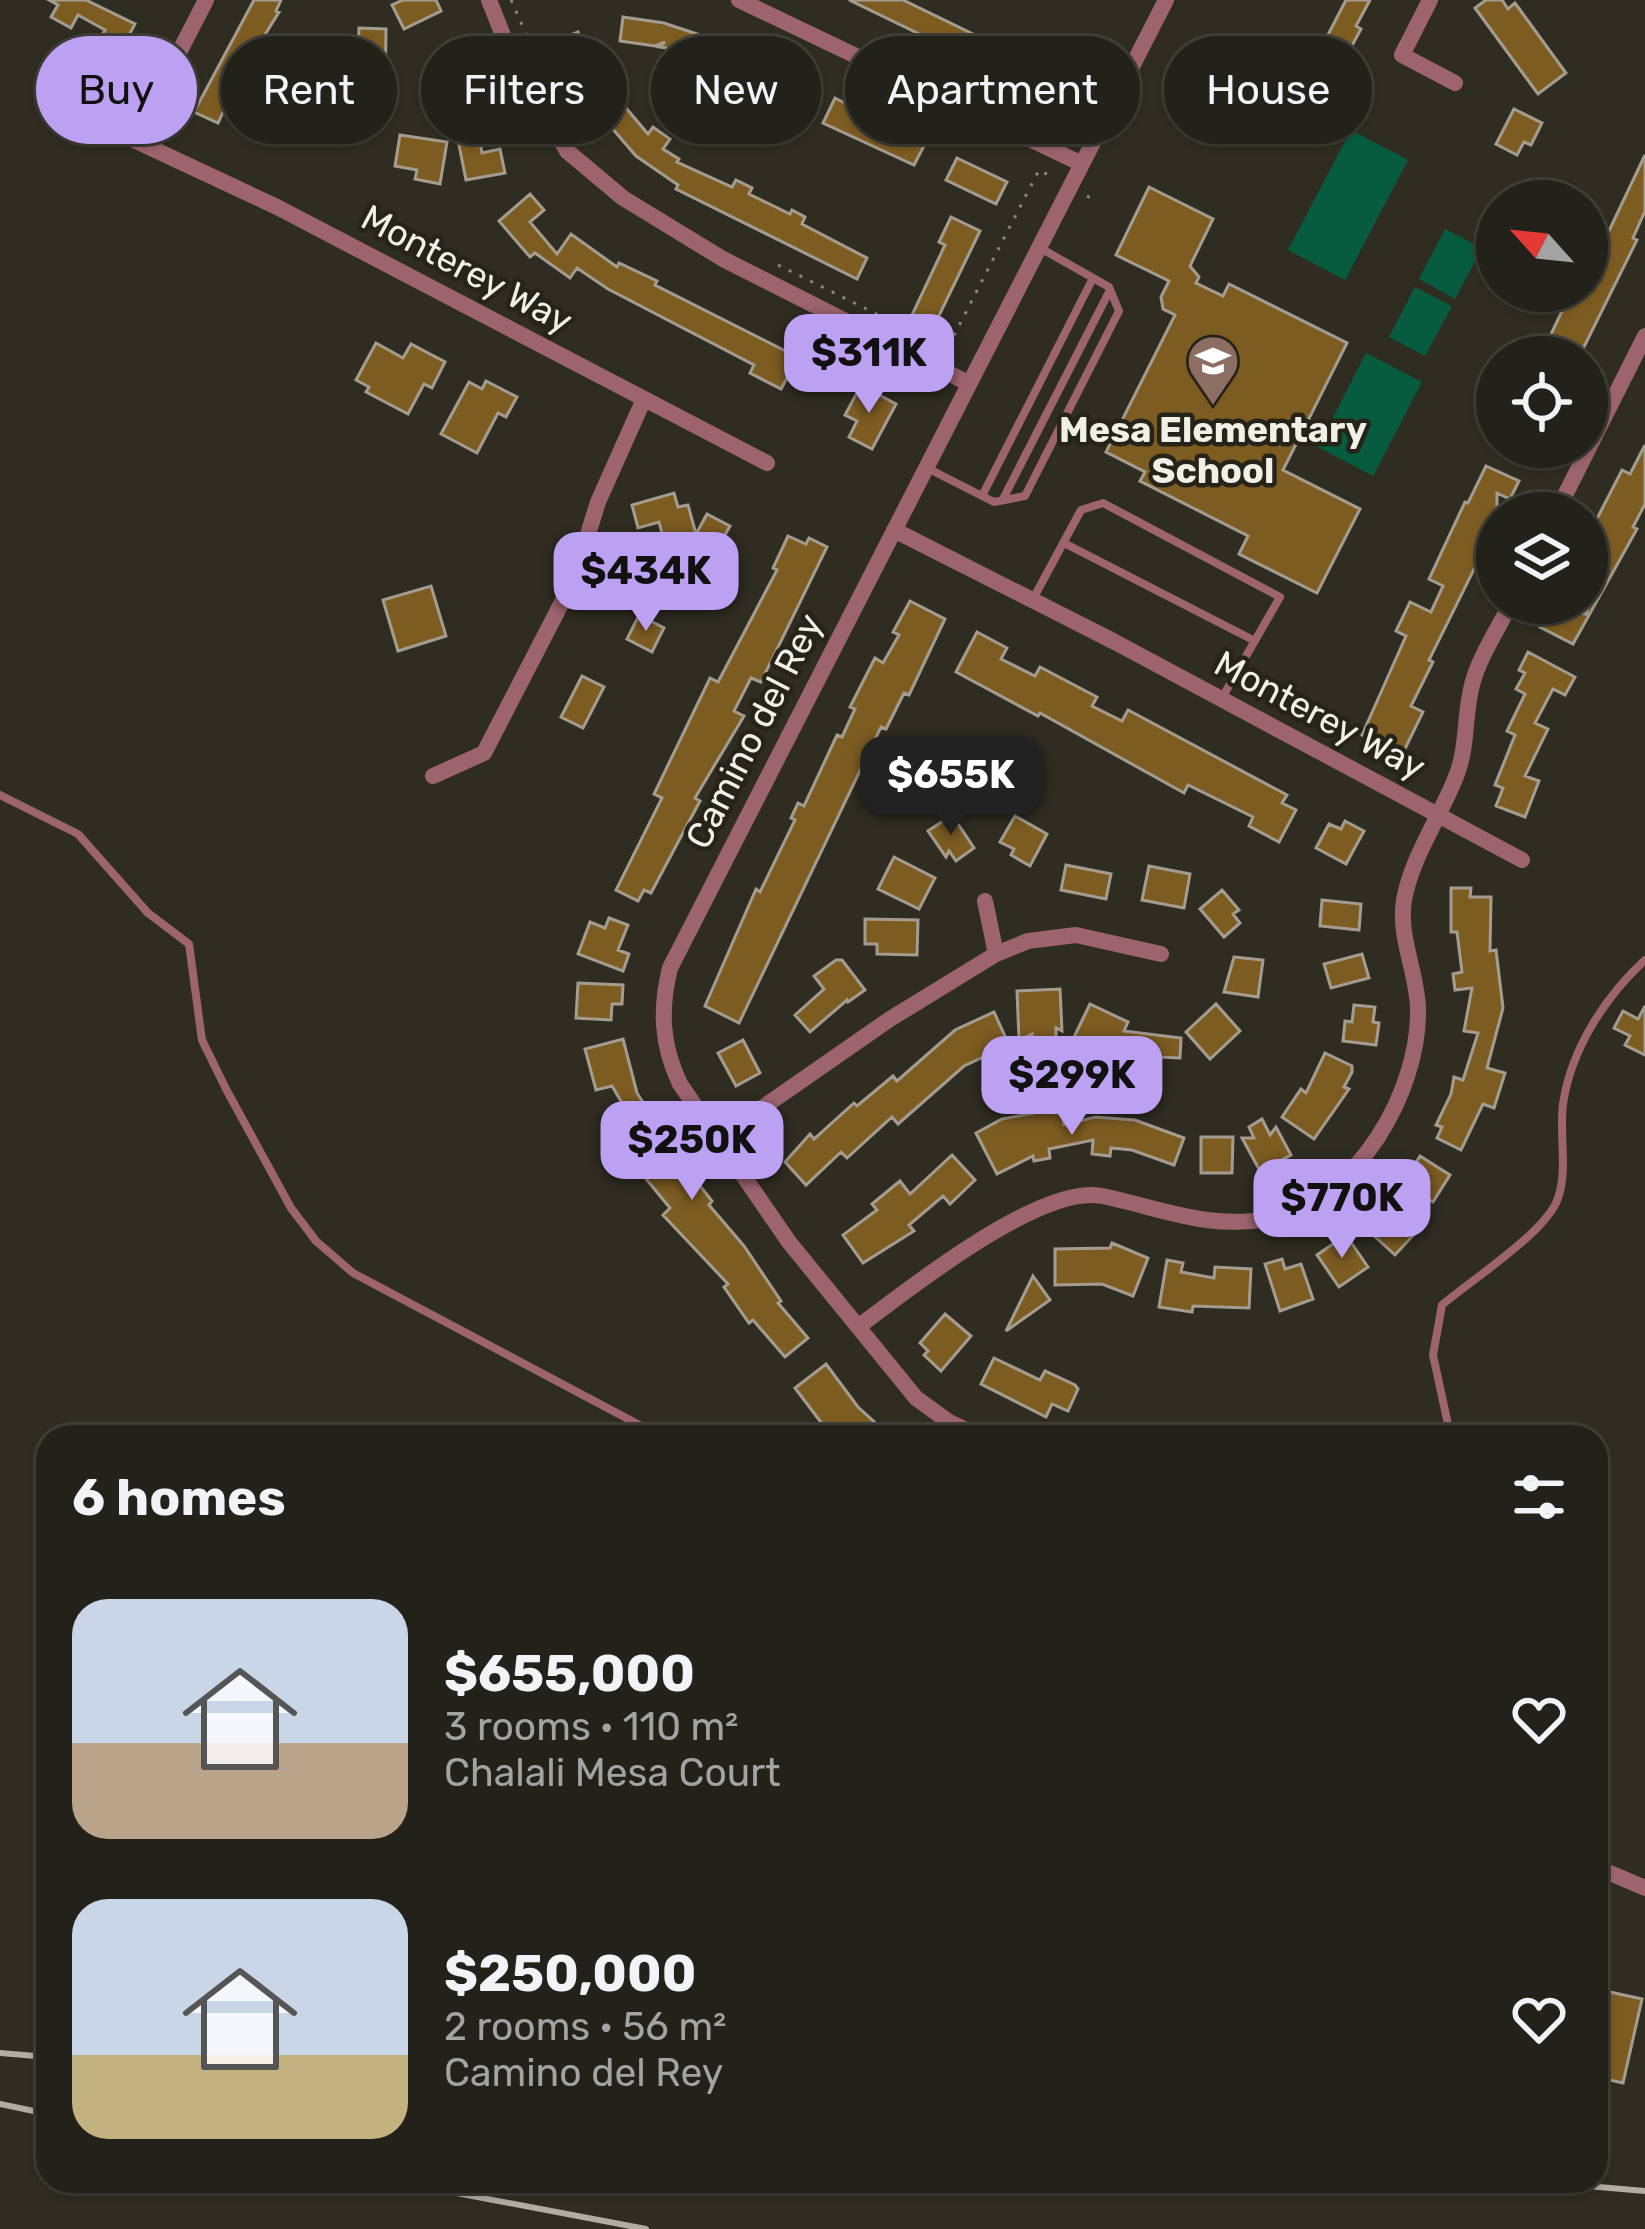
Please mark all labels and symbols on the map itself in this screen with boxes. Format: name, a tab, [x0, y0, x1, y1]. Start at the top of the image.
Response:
north arrow	[1476, 180, 1608, 312]
street label: Monterey Way	[354, 195, 580, 343]
pin: $311K	[785, 314, 953, 416]
school or university icon: Mesa Elementary School	[1185, 333, 1241, 407]
place label: Mesa Elementary School	[1059, 408, 1367, 492]
pin: $434K	[562, 532, 730, 634]
street label: Camino del Rey	[676, 606, 832, 856]
street label: Monterey Way	[1207, 641, 1433, 789]
pin: $655K	[867, 736, 1035, 838]
pin: $299K	[988, 1036, 1156, 1138]
pin: $250K	[608, 1101, 776, 1203]
pin: $770K	[1258, 1159, 1426, 1261]

